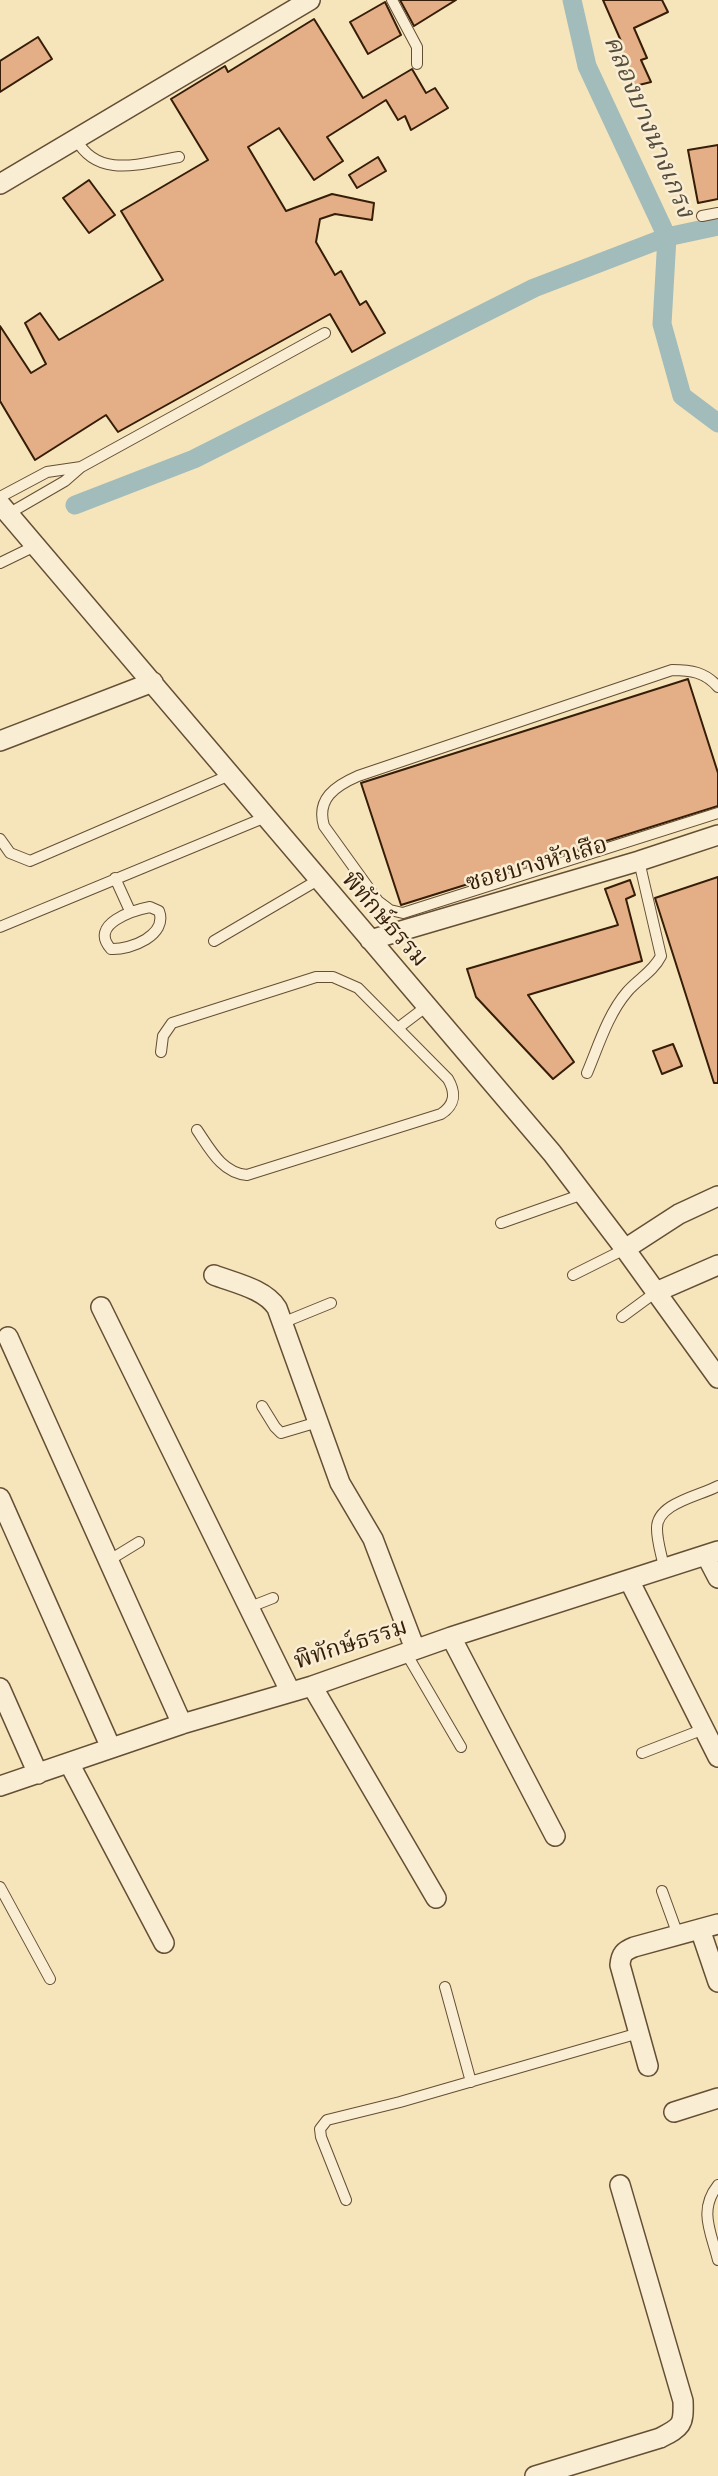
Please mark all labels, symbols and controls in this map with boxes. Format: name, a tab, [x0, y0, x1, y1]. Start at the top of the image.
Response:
water label: คลองบางนางเกรง	[596, 31, 700, 223]
street label: ซอยบางหัวเสือ	[463, 831, 611, 899]
street label: พิทักษ์ธรรม	[335, 866, 433, 974]
street label: พิทักษ์ธรรม	[291, 1613, 411, 1677]

